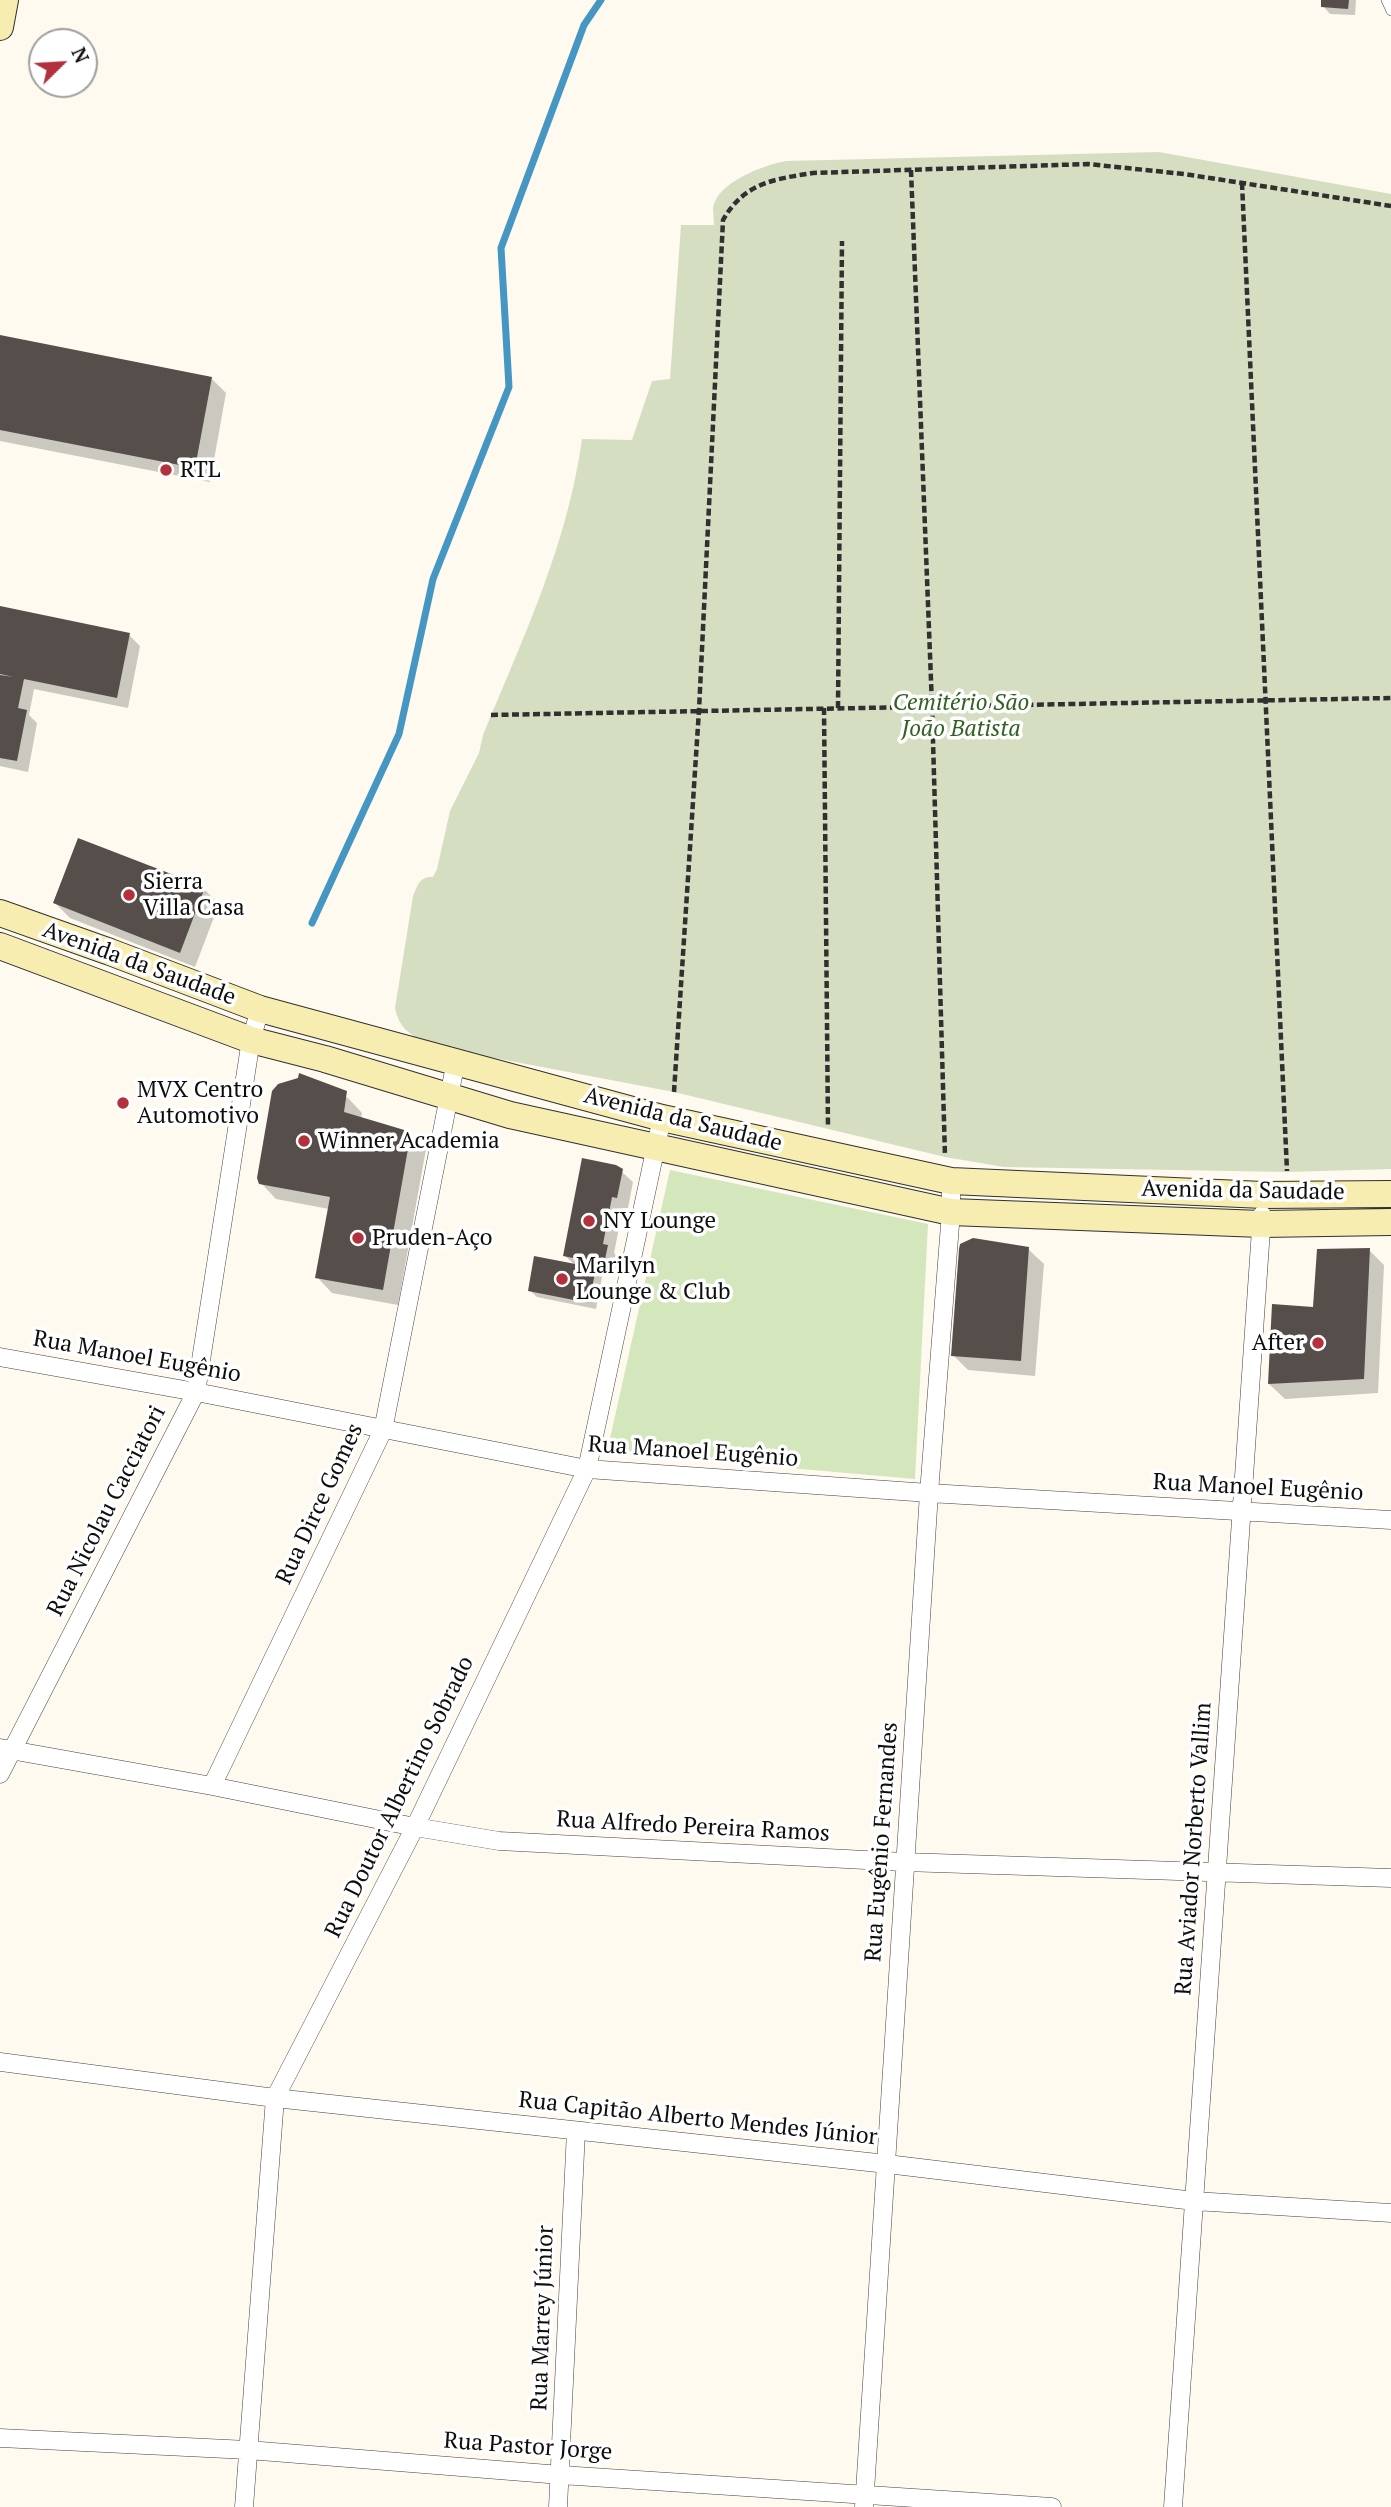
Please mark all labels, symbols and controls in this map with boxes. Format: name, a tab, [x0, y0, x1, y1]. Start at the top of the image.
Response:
north arrow	[28, 28, 98, 98]
text: N	[66, 43, 95, 67]
place label: RTL	[180, 456, 220, 484]
marker: RTL	[158, 462, 174, 478]
park label: Cemitério São João Batista	[893, 689, 1029, 743]
place label: Sierra Villa Casa	[143, 868, 245, 922]
marker: Sierra Villa Casa	[121, 887, 137, 903]
street label: Avenida da Saudade	[39, 916, 239, 1012]
place label: MVX Centro Automotivo	[137, 1076, 263, 1130]
street label: Avenida da Saudade	[581, 1082, 785, 1158]
marker: MVX Centro Automotivo	[115, 1095, 131, 1111]
place label: Winner Academia	[318, 1127, 500, 1155]
marker: Winner Academia	[296, 1133, 312, 1149]
street label: Avenida da Saudade	[1141, 1175, 1345, 1207]
place label: NY Lounge	[603, 1207, 716, 1235]
marker: NY Lounge	[581, 1213, 597, 1229]
place label: Pruden-Aço	[372, 1224, 492, 1252]
marker: Pruden-Aço	[350, 1230, 366, 1246]
place label: Marilyn Lounge & Club	[576, 1252, 731, 1306]
marker: Marilyn Lounge & Club	[554, 1271, 570, 1287]
street label: Rua Manoel Eugênio	[31, 1325, 243, 1389]
place label: After	[1252, 1329, 1304, 1357]
marker: After	[1310, 1335, 1326, 1351]
street label: Rua Nicolau Cacciatori	[42, 1401, 172, 1621]
street label: Rua Dirce Gomes	[271, 1419, 369, 1589]
street label: Rua Manoel Eugênio	[587, 1431, 799, 1473]
street label: Rua Manoel Eugênio	[1152, 1469, 1364, 1507]
street label: Rua Doutor Albertino Sobrado	[320, 1652, 480, 1942]
street label: Rua Aviador Norberto Vallim	[1170, 1702, 1218, 1996]
street label: Rua Eugênio Fernandes	[860, 1721, 904, 1963]
street label: Rua Alfredo Pereira Ramos	[556, 1806, 830, 1848]
street label: Rua Capitão Alberto Mendes Júnior	[517, 2086, 879, 2152]
street label: Rua Marrey Júnior	[526, 2225, 560, 2411]
street label: Rua Pastor Jorge	[443, 2427, 613, 2467]

